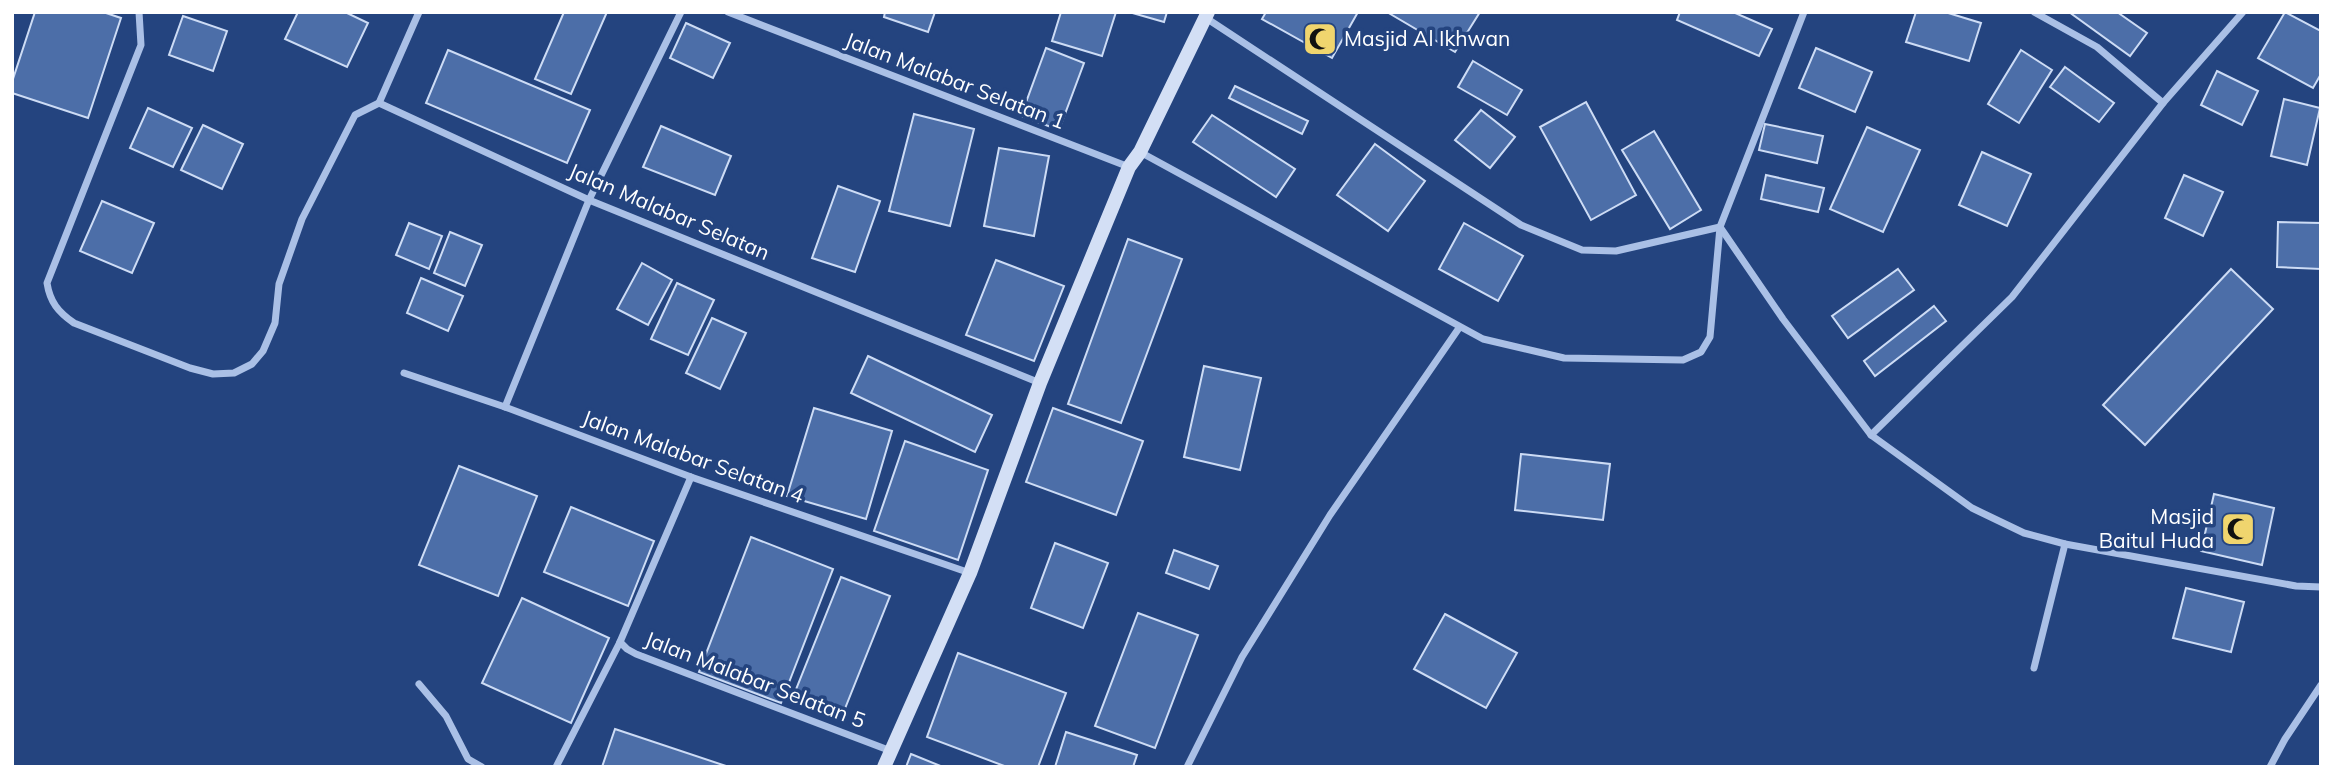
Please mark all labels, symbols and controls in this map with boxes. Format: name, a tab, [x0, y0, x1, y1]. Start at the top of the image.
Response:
mosque icon: Masjid Al Ikhwan	[1301, 20, 1339, 58]
place label: Masjid Al Ikhwan	[1344, 25, 1510, 51]
street label: Jalan Malabar Selatan 1	[842, 26, 1069, 134]
street label: Jalan Malabar Selatan	[565, 157, 774, 265]
street label: Jalan Malabar Selatan 4	[579, 404, 808, 508]
place label: Masjid Baitul Huda	[2099, 503, 2214, 553]
mosque icon: Masjid Baitul Huda	[2219, 510, 2257, 548]
street label: Jalan Malabar Selatan 5	[642, 625, 869, 733]

